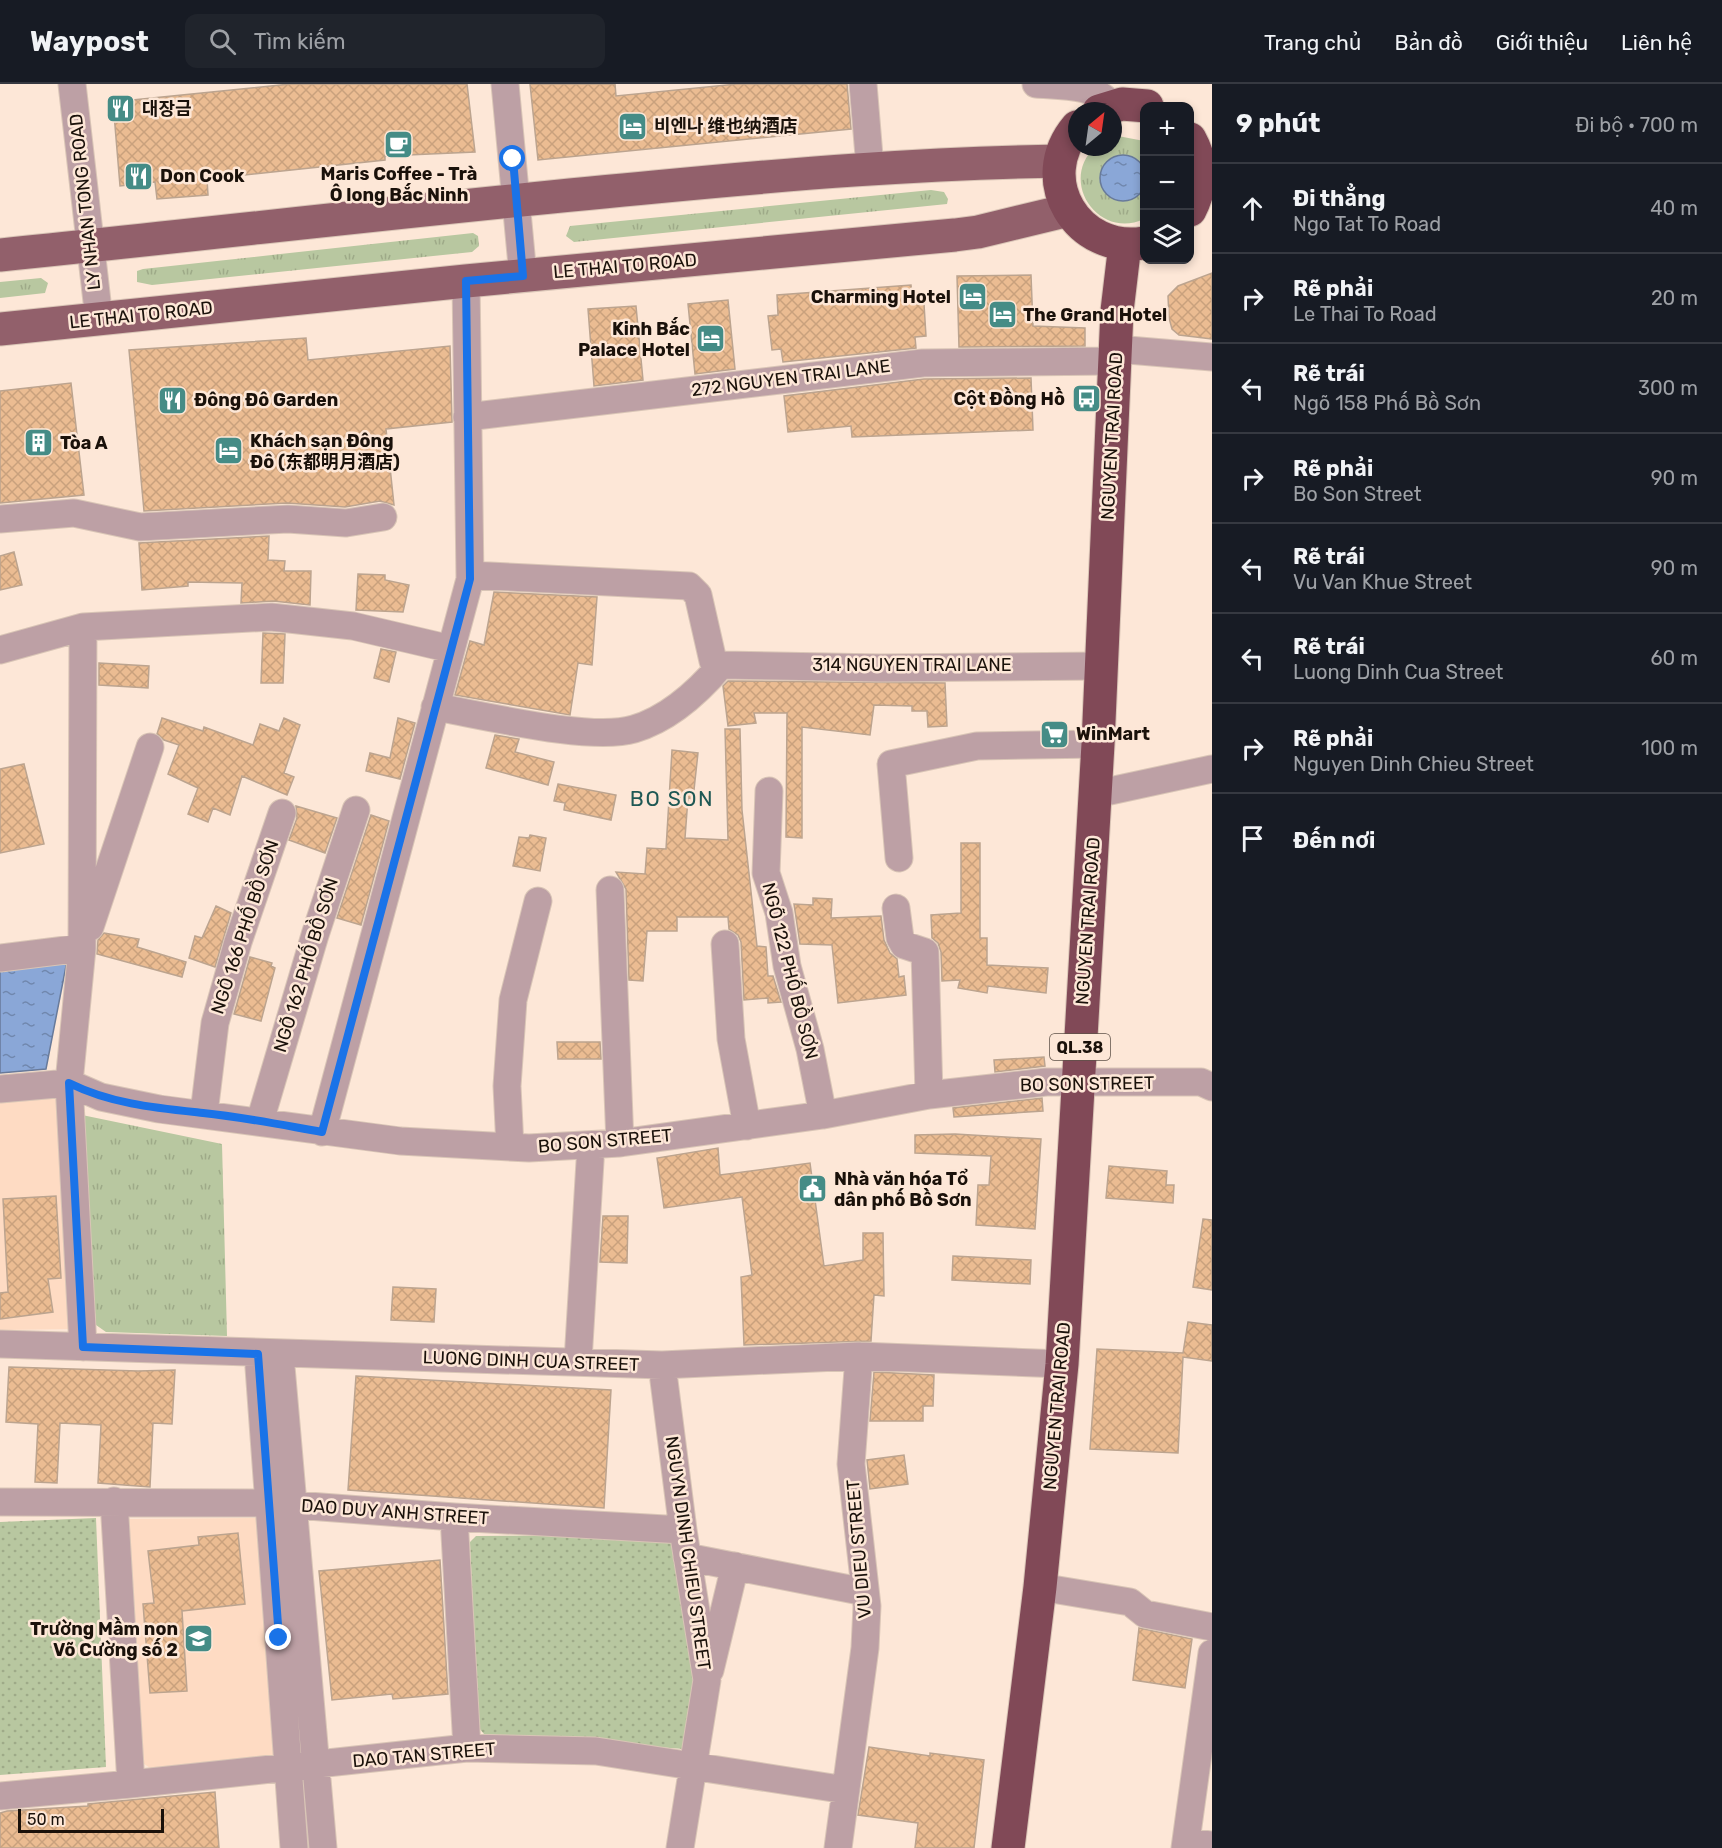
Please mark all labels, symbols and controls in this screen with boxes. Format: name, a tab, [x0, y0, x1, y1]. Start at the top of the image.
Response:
search box	[185, 14, 605, 68]
text: Waypost	[30, 25, 149, 58]
icon: search	[206, 25, 239, 58]
text: Tìm kiếm	[254, 28, 345, 55]
text: Trang chủ	[1264, 30, 1362, 55]
text: Bản đồ	[1395, 30, 1463, 55]
text: Giới thiệu	[1496, 30, 1588, 55]
text: Liên hệ	[1621, 30, 1692, 55]
restaurant icon: 대장금	[105, 93, 137, 125]
place label: 대장금	[142, 98, 192, 120]
north arrow	[1068, 102, 1122, 156]
map controls	[1140, 102, 1194, 264]
button: +	[1140, 102, 1194, 156]
text: 9 phút	[1236, 108, 1320, 139]
hotel icon: 비엔나 维也纳酒店	[617, 110, 649, 142]
street label: LY NHAN TONG ROAD	[65, 113, 105, 291]
text: Đi bộ · 700 m	[1576, 113, 1698, 137]
place label: 비엔나 维也纳酒店	[654, 115, 798, 137]
cafe icon: Maris Coffee - Trà Ô long Bắc Ninh	[383, 129, 415, 161]
route start	[499, 145, 525, 171]
button: −	[1140, 156, 1194, 210]
restaurant icon: Don Cook	[123, 160, 155, 192]
place label: Maris Coffee - Trà Ô long Bắc Ninh	[321, 163, 477, 206]
place label: Don Cook	[160, 165, 245, 187]
text: Đi thẳng	[1293, 185, 1385, 212]
icon: ahead	[1236, 192, 1269, 225]
text: 40 m	[1650, 196, 1698, 220]
button: layers	[1140, 210, 1194, 264]
text: Ngo Tat To Road	[1293, 212, 1441, 236]
street label: LE THAI TO ROAD	[552, 249, 698, 283]
text: Rẽ phải	[1293, 275, 1373, 302]
hotel icon: Charming Hotel	[956, 281, 988, 313]
icon: right	[1236, 282, 1269, 315]
place label: Charming Hotel	[811, 286, 951, 308]
text: 20 m	[1651, 286, 1698, 310]
street label: LE THAI TO ROAD	[68, 297, 214, 333]
hotel icon: The Grand Hotel	[986, 299, 1018, 331]
text: Le Thai To Road	[1293, 302, 1437, 326]
place label: The Grand Hotel	[1023, 304, 1167, 326]
place label: Kinh Bắc Palace Hotel	[578, 317, 690, 361]
hotel icon: Kinh Bắc Palace Hotel	[695, 323, 727, 355]
street label: NGUYEN TRAI ROAD	[1097, 351, 1127, 521]
street label: 272 NGUYEN TRAI LANE	[690, 355, 892, 401]
text: Rẽ trái	[1293, 360, 1365, 387]
icon: left	[1236, 372, 1269, 405]
text: 300 m	[1638, 376, 1698, 400]
bus stop icon: Cột Đồng Hồ	[1070, 383, 1102, 415]
restaurant icon: Đông Đô Garden	[157, 384, 189, 416]
place label: Cột Đồng Hồ	[953, 387, 1065, 410]
place label: Đông Đô Garden	[194, 389, 338, 411]
text: Ngõ 158 Phố Bồ Sơn	[1293, 391, 1481, 415]
building icon: Tòa A	[23, 427, 55, 459]
place label: Khách sạn Đông Đô (东都明月酒店)	[250, 430, 400, 473]
place label: Tòa A	[60, 432, 108, 454]
hotel icon: Khách sạn Đông Đô (东都明月酒店)	[213, 435, 245, 467]
text: Rẽ phải	[1293, 455, 1373, 482]
icon: right	[1236, 462, 1269, 495]
text: 90 m	[1651, 466, 1698, 490]
text: Bo Son Street	[1293, 482, 1422, 506]
text: Rẽ trái	[1293, 543, 1365, 570]
icon: left	[1236, 552, 1269, 585]
text: 90 m	[1651, 556, 1698, 580]
text: Vu Van Khue Street	[1293, 570, 1472, 594]
text: Rẽ trái	[1293, 633, 1365, 660]
icon: left	[1236, 642, 1269, 675]
text: 60 m	[1651, 646, 1698, 670]
street label: 314 NGUYEN TRAI LANE	[812, 654, 1012, 676]
text: Luong Dinh Cua Street	[1293, 660, 1503, 684]
supermarket icon: WinMart	[1039, 718, 1071, 750]
place label: WinMart	[1076, 723, 1150, 745]
text: Rẽ phải	[1293, 725, 1373, 752]
icon: right	[1236, 732, 1269, 765]
text: 100 m	[1641, 736, 1698, 760]
text: Nguyen Dinh Chieu Street	[1293, 752, 1534, 776]
district label: BO SON	[630, 786, 714, 811]
icon: arrive	[1236, 822, 1269, 855]
text: Đến nơi	[1293, 827, 1375, 854]
street label: NGÕ 166 PHỐ BỒ SƠN	[203, 836, 284, 1017]
street label: NGUYEN TRAI ROAD	[1071, 836, 1105, 1006]
street label: NGÕ 162 PHỐ BỒ SƠN	[266, 874, 343, 1055]
street label: NGÕ 122 PHỐ BỒ SƠN	[757, 880, 826, 1062]
road number: QL.38	[1050, 1034, 1110, 1060]
street label: BO SON STREET	[1020, 1072, 1154, 1096]
street label: BO SON STREET	[537, 1124, 673, 1158]
place label: Nhà văn hóa Tổ dân phố Bồ Sơn	[834, 1168, 972, 1211]
public building icon: Nhà văn hóa Tổ dân phố Bồ Sơn	[797, 1173, 829, 1205]
street label: NGUYEN TRAI ROAD	[1039, 1321, 1075, 1491]
street label: LUONG DINH CUA STREET	[422, 1346, 640, 1376]
street label: NGUYN DINH CHIEU STREET	[661, 1435, 715, 1671]
street label: VU DIEU STREET	[842, 1479, 876, 1619]
street label: DAO DUY ANH STREET	[300, 1494, 490, 1530]
place label: Trường Mầm non Võ Cường số 2	[30, 1617, 178, 1661]
school or university icon: Trường Mầm non Võ Cường số 2	[183, 1623, 215, 1655]
route end	[265, 1624, 291, 1650]
street label: DAO TAN STREET	[351, 1738, 497, 1772]
scale bar	[18, 1806, 164, 1834]
text: 50 m	[27, 1810, 65, 1829]

